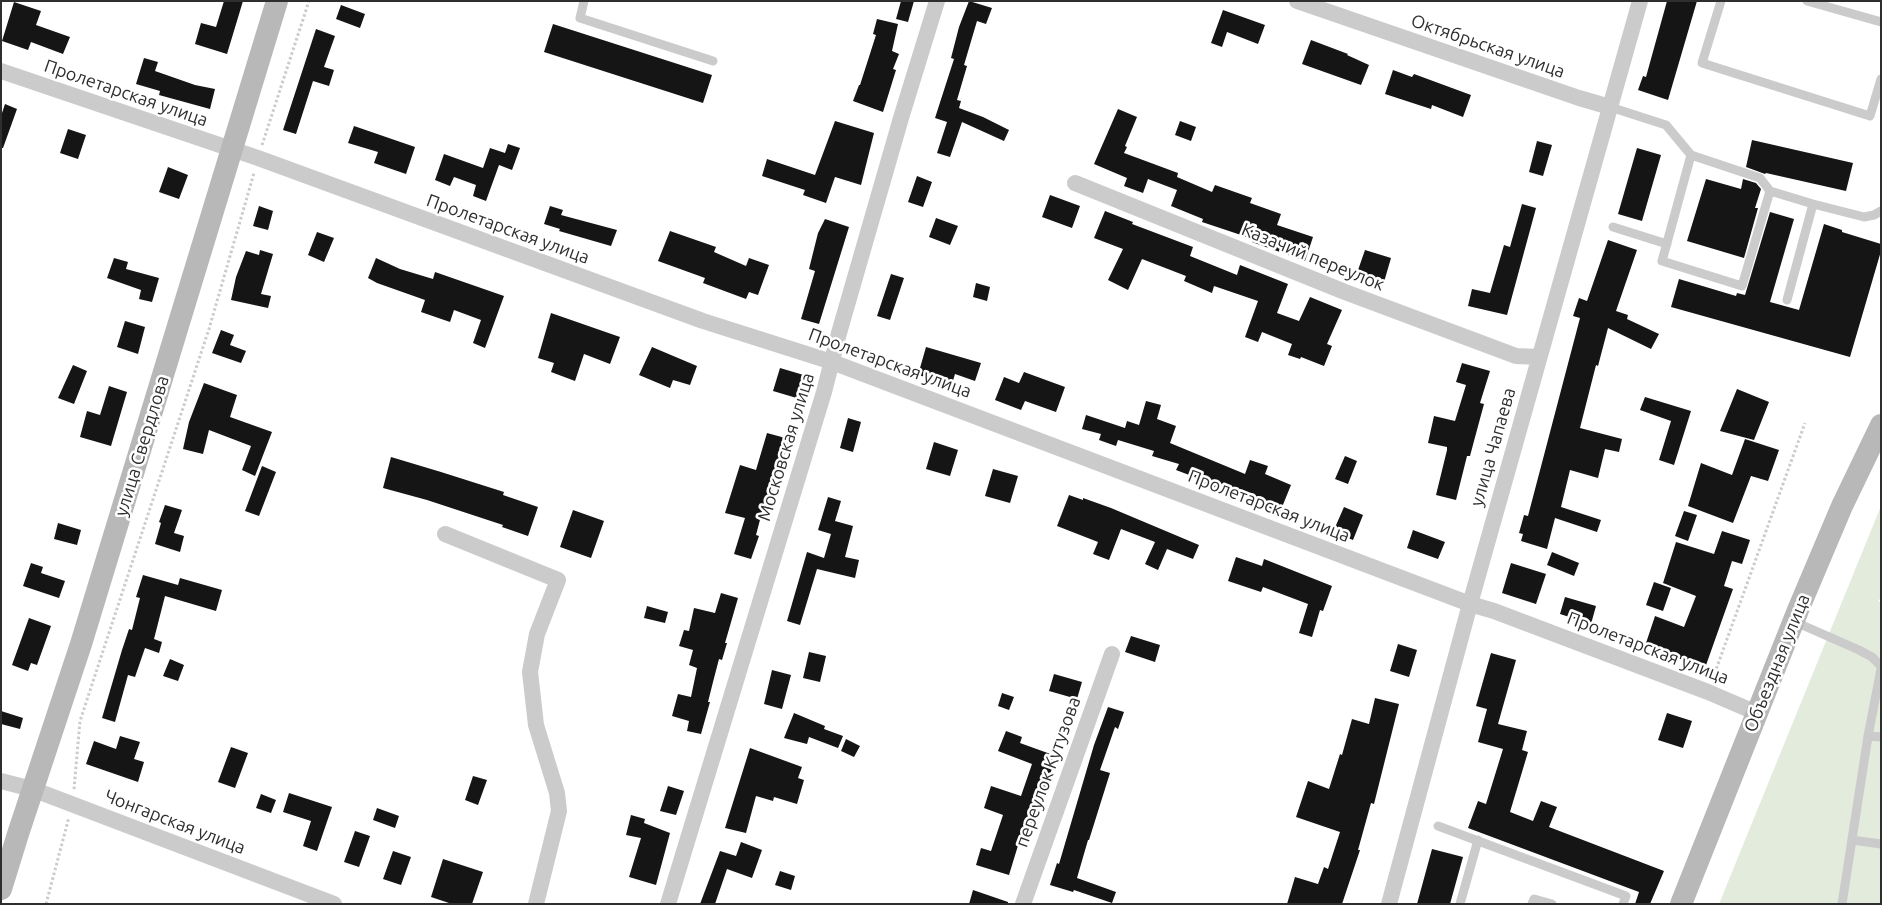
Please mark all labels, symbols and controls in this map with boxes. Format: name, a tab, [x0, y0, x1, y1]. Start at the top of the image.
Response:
street label: Октябрьская улица	[1408, 10, 1568, 82]
street label: Пролетарская улица	[41, 55, 211, 131]
street label: Пролетарская улица	[424, 189, 592, 269]
street label: Казачий переулок	[1238, 218, 1388, 296]
street label: Пролетарская улица	[806, 323, 974, 403]
street label: Московская улица	[753, 370, 819, 524]
street label: улица Свердлова	[110, 373, 174, 519]
street label: улица Чапаева	[1466, 385, 1520, 509]
street label: Пролетарская улица	[1185, 465, 1353, 547]
street label: Объездная улица	[1739, 591, 1815, 735]
street label: Пролетарская улица	[1564, 607, 1732, 689]
street label: переулок Кутузова	[1011, 694, 1085, 850]
street label: Чонгарская улица	[102, 785, 248, 859]

